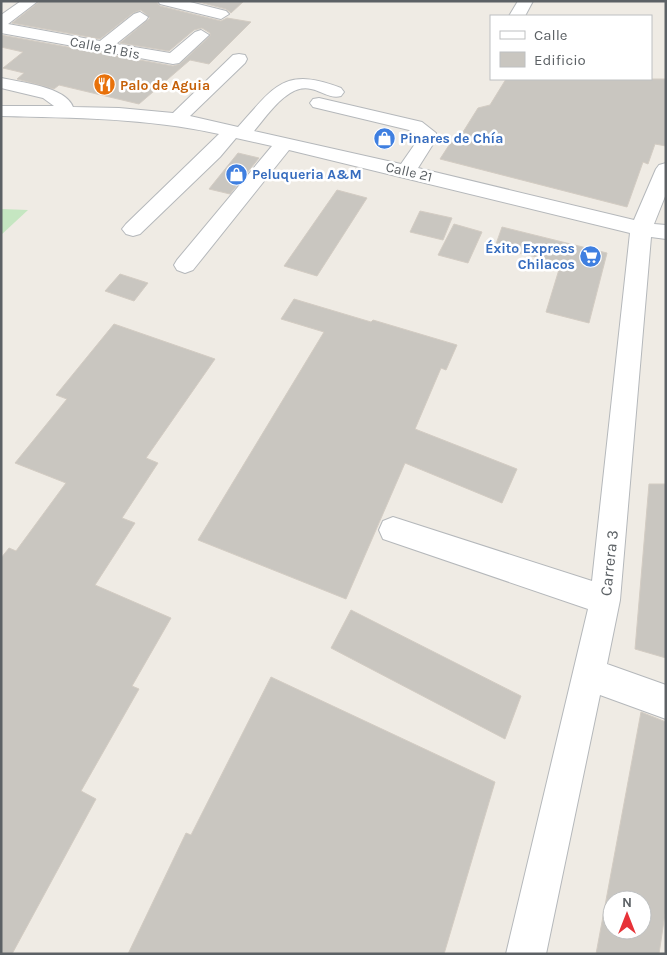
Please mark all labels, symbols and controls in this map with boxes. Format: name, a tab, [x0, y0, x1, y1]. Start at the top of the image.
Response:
legend	[490, 15, 652, 80]
text: Calle	[534, 26, 568, 44]
street label: Calle 21 Bis	[69, 33, 141, 63]
text: Edificio	[534, 51, 586, 69]
restaurant icon: Palo de Aguia	[92, 73, 116, 97]
place label: Palo de Aguia	[120, 77, 210, 94]
shop icon: Pinares de Chía	[372, 126, 396, 150]
place label: Pinares de Chía	[400, 130, 503, 147]
street label: Calle 21	[384, 158, 434, 186]
shop icon: Peluqueria A&M	[224, 162, 248, 186]
place label: Peluqueria A&M	[252, 166, 362, 183]
place label: Éxito Express Chilacos	[485, 239, 575, 273]
supermarket icon: Éxito Express Chilacos	[579, 244, 603, 268]
street label: Carrera 3	[596, 529, 622, 597]
north arrow	[602, 890, 652, 940]
text: N	[622, 894, 632, 911]

